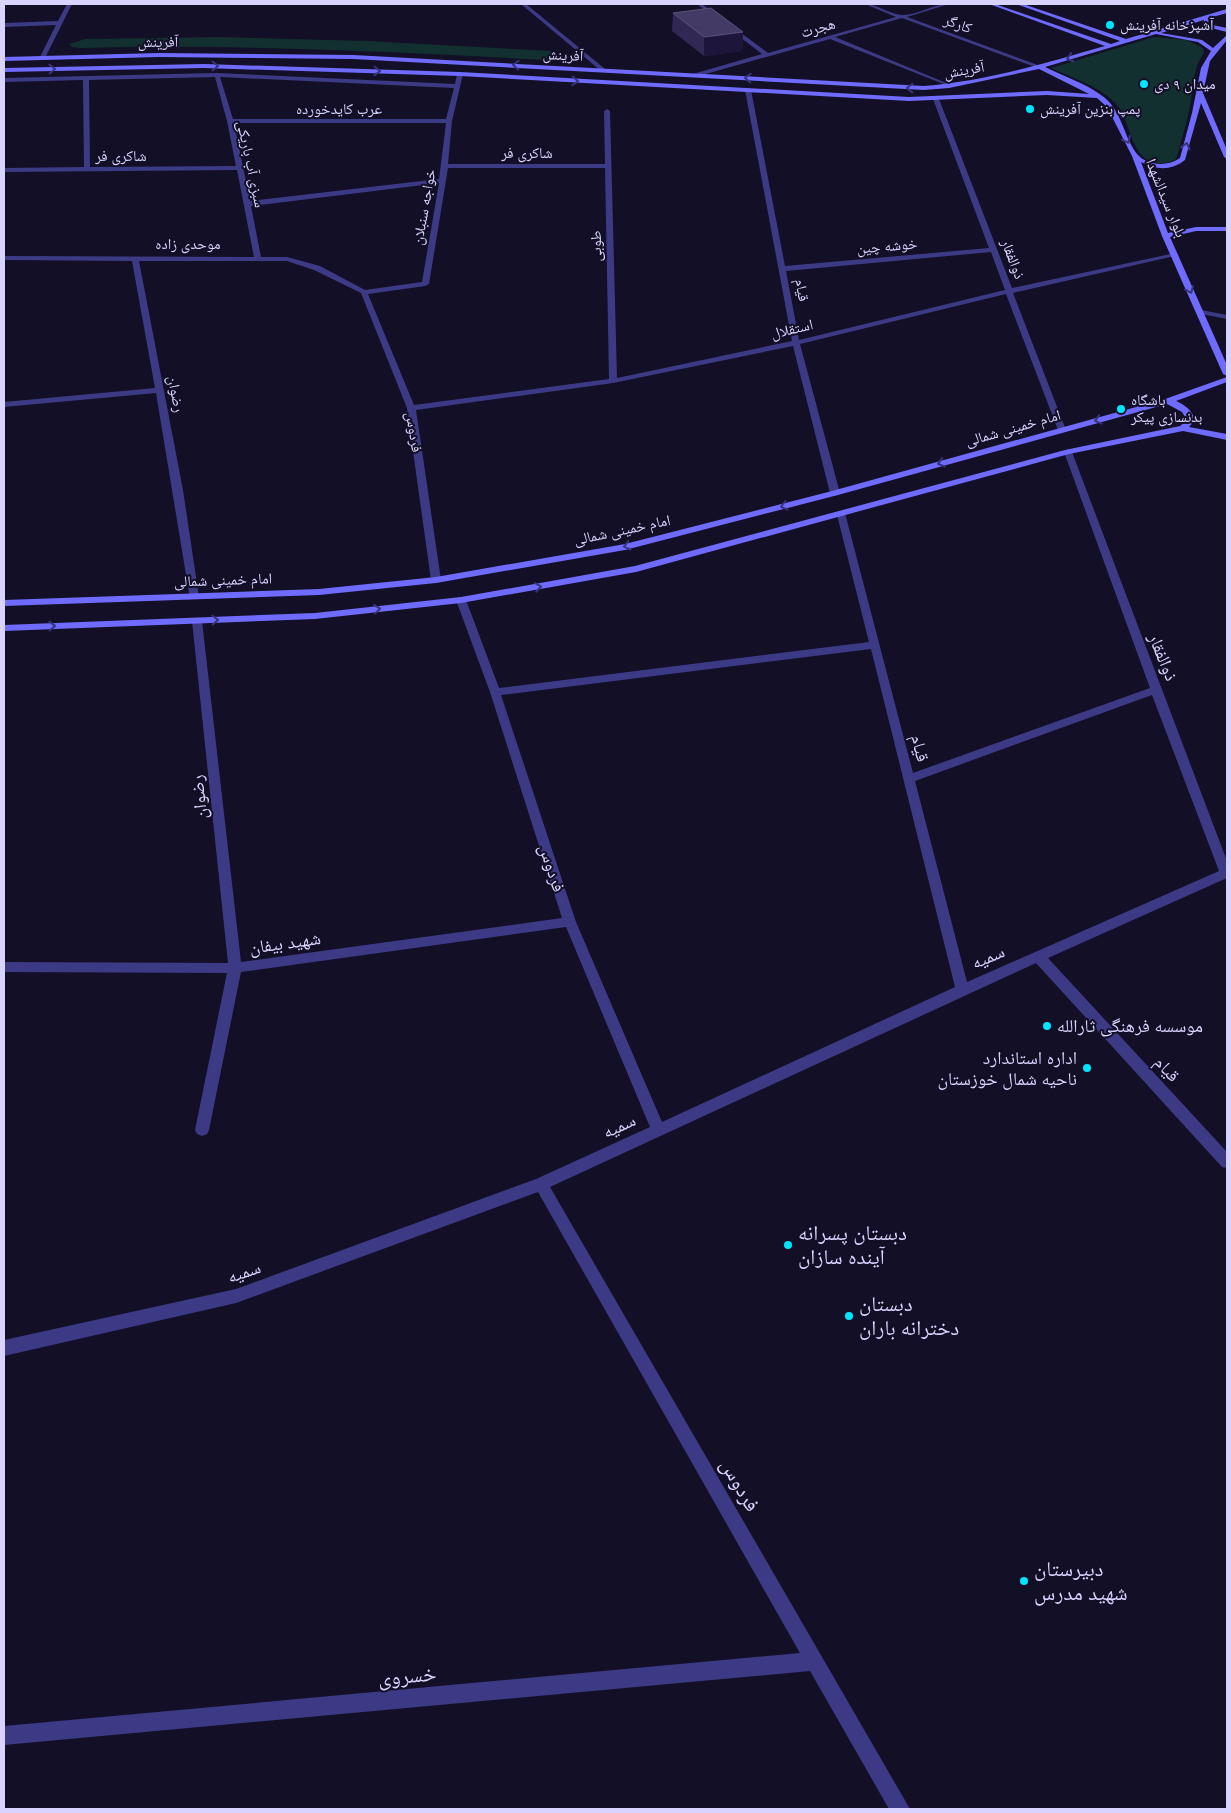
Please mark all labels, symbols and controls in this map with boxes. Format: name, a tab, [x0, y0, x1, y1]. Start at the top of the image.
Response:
street label: کارگر	[941, 9, 975, 37]
street label: هجرت	[798, 14, 837, 42]
place label: آشپزخانه آفرینش	[1120, 15, 1215, 35]
marker: آشپزخانه آفرینش	[1104, 19, 1116, 31]
street label: آفرینش	[137, 32, 180, 52]
street label: آفرینش	[542, 44, 585, 66]
one-way arrow	[1066, 53, 1074, 63]
street label: آفرینش	[942, 56, 987, 83]
one-way arrow	[512, 60, 520, 71]
one-way arrow	[211, 61, 219, 72]
one-way arrow	[49, 63, 57, 74]
one-way arrow	[374, 66, 382, 76]
one-way arrow	[744, 73, 752, 84]
place label: میدان ۹ دی	[1154, 74, 1216, 94]
one-way arrow	[571, 75, 579, 86]
marker: میدان ۹ دی	[1138, 78, 1150, 90]
one-way arrow	[906, 82, 914, 93]
street label: عرب کایدخورده	[296, 99, 382, 118]
place label: پمپ بنزین آفرینش	[1040, 99, 1140, 119]
marker: پمپ بنزین آفرینش	[1024, 103, 1036, 115]
street label: سبزی آب باریکی	[232, 119, 270, 209]
one-way arrow	[1121, 135, 1131, 144]
street label: شاکری فر	[500, 143, 553, 163]
one-way arrow	[1181, 143, 1191, 151]
street label: شاکری فر	[94, 146, 147, 166]
street label: بلوار سیدالشهدا	[1142, 156, 1191, 240]
street label: خواجه سنبلان	[407, 167, 441, 247]
street label: طوبی	[586, 230, 606, 262]
street label: خوشه چین	[856, 233, 919, 259]
street label: موحدی زاده	[155, 234, 221, 254]
street label: ذوالفقار	[997, 235, 1030, 281]
street label: قیام	[790, 277, 814, 303]
one-way arrow	[1184, 285, 1195, 294]
street label: استقلال	[769, 314, 815, 344]
street label: رضوان	[163, 374, 189, 414]
place label: باشگاه بدنسازی پیکر	[1130, 390, 1203, 427]
marker: باشگاه بدنسازی پیکر	[1115, 403, 1127, 415]
street label: امام خمینی شمالی	[963, 405, 1063, 451]
street label: فردوس	[401, 410, 427, 454]
one-way arrow	[1093, 414, 1102, 425]
one-way arrow	[938, 458, 946, 468]
one-way arrow	[780, 500, 789, 511]
street label: امام خمینی شمالی	[572, 510, 672, 550]
one-way arrow	[622, 540, 631, 551]
street label: امام خمینی شمالی	[173, 568, 273, 592]
one-way arrow	[533, 582, 542, 592]
one-way arrow	[373, 604, 381, 615]
one-way arrow	[212, 615, 219, 625]
one-way arrow	[49, 621, 57, 632]
street label: ذوالفقار	[1144, 629, 1183, 684]
street label: قیام	[905, 732, 935, 764]
street label: رضوان	[185, 774, 212, 820]
street label: فردوس	[534, 841, 571, 895]
street label: شهید بیفان	[248, 926, 322, 959]
street label: سمیه	[968, 939, 1008, 973]
place label: موسسه فرهنگی ثارالله	[1057, 1014, 1203, 1037]
marker: موسسه فرهنگی ثارالله	[1041, 1020, 1053, 1032]
place label: اداره استاندارد ناحیه شمال خوزستان	[937, 1046, 1077, 1090]
street label: قیام	[1149, 1051, 1185, 1087]
marker: اداره استاندارد ناحیه شمال خوزستان	[1081, 1062, 1093, 1074]
street label: سمیه	[599, 1108, 639, 1143]
place label: دبستان پسرانه آینده سازان	[798, 1219, 907, 1269]
marker: دبستان پسرانه آینده سازان	[782, 1239, 794, 1251]
street label: سمیه	[224, 1255, 263, 1287]
place label: دبستان دخترانه باران	[859, 1290, 959, 1340]
marker: دبستان دخترانه باران	[843, 1310, 855, 1322]
street label: فردوس	[714, 1453, 766, 1516]
place label: دبیرستان شهید مدرس	[1034, 1555, 1128, 1606]
marker: دبیرستان شهید مدرس	[1018, 1575, 1030, 1587]
street label: خسروی	[377, 1660, 437, 1691]

